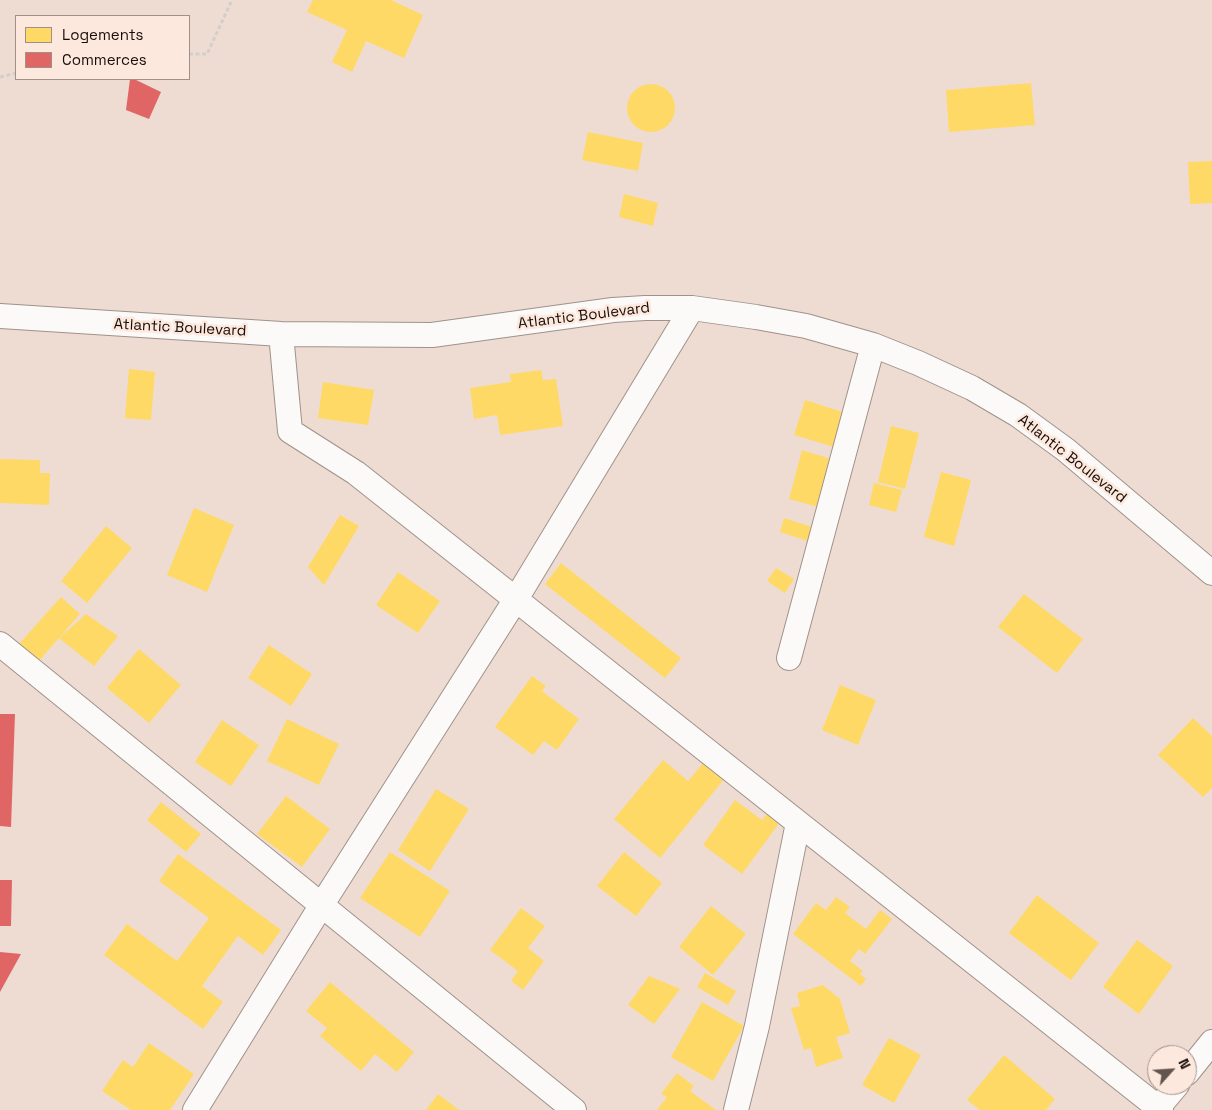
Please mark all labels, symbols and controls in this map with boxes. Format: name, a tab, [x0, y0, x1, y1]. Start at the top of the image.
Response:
legend	[15, 15, 190, 80]
text: Logements	[62, 25, 144, 44]
text: Commerces	[62, 50, 147, 69]
street label: Atlantic Boulevard	[517, 299, 651, 333]
street label: Atlantic Boulevard	[113, 316, 247, 340]
street label: Atlantic Boulevard	[1014, 411, 1130, 507]
north arrow	[1147, 1045, 1197, 1095]
text: N	[1174, 1056, 1195, 1072]

